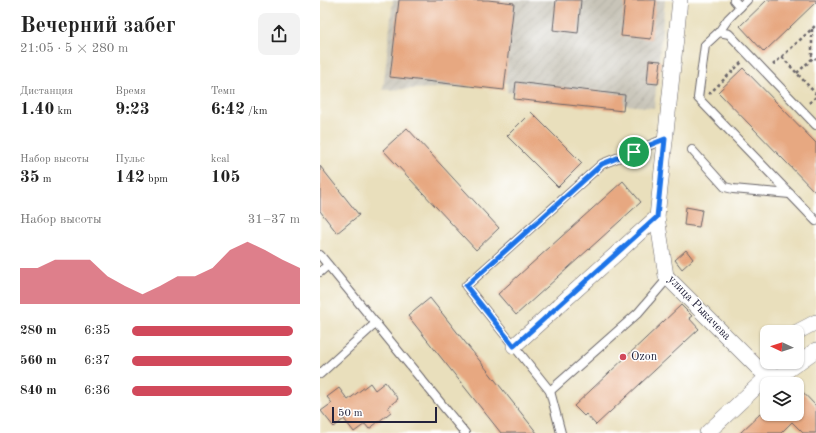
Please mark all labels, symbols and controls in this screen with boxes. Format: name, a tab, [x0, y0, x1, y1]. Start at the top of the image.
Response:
button: share	[258, 13, 300, 55]
text: Вечерний забег	[20, 15, 176, 37]
text: 21:05 · 5 × 280 m	[20, 42, 128, 55]
text: Дистанция	[20, 86, 73, 97]
text: Время	[115, 86, 146, 97]
text: Темп	[211, 86, 235, 97]
text: 1.40	[20, 101, 54, 118]
text: 9:23	[115, 101, 150, 118]
text: 6:42	[211, 101, 245, 118]
text: km	[54, 106, 72, 117]
text: /km	[245, 106, 267, 117]
pin	[617, 135, 651, 169]
icon: arrive	[623, 141, 645, 163]
text: Набор высоты	[20, 154, 89, 165]
text: Пульс	[115, 154, 145, 165]
text: kcal	[211, 154, 230, 165]
text: 35	[20, 169, 40, 186]
text: 142	[115, 169, 145, 186]
text: 105	[211, 169, 240, 186]
text: m	[40, 174, 52, 185]
text: bpm	[145, 174, 168, 185]
text: Набор высоты	[20, 213, 102, 226]
text: 31–37 m	[248, 213, 300, 226]
street label: улица Рыкачева	[665, 273, 733, 343]
text: 280 m	[20, 324, 57, 337]
text: 6:35	[84, 324, 110, 337]
north arrow	[760, 325, 804, 369]
map controls	[760, 325, 804, 421]
place label: Ozon	[631, 351, 658, 363]
marker: Ozon	[618, 352, 628, 362]
text: 560 m	[20, 354, 57, 367]
text: 6:37	[84, 354, 110, 367]
button: layers	[760, 377, 804, 421]
text: 840 m	[20, 384, 57, 397]
text: 6:36	[84, 384, 110, 397]
scale bar	[332, 405, 437, 424]
text: 50 m	[338, 408, 363, 419]

